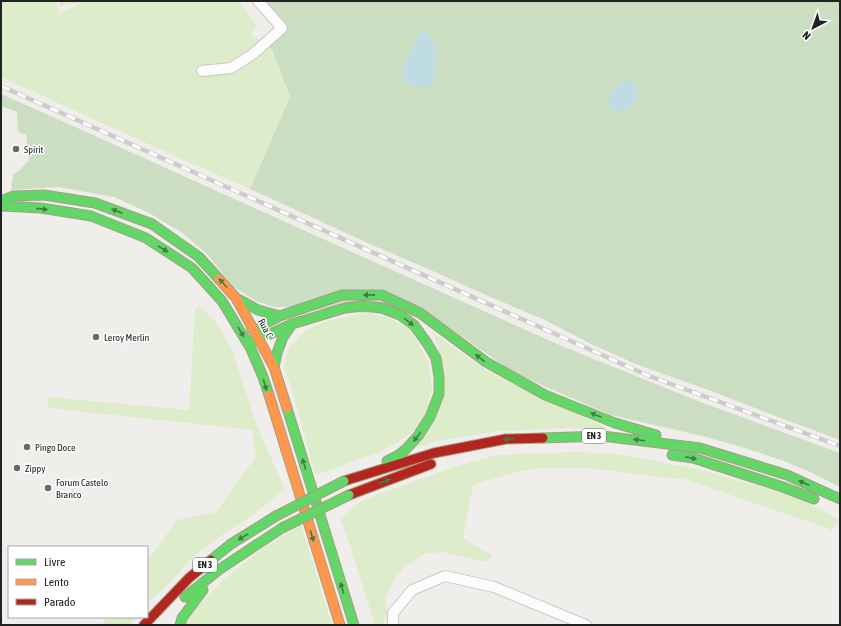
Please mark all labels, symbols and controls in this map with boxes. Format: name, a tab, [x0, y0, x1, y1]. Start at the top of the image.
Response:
north arrow	[793, 8, 833, 48]
text: N	[800, 29, 813, 42]
marker: Spirit	[11, 144, 21, 154]
place label: Spirit	[24, 144, 43, 155]
one-way arrow	[36, 206, 48, 212]
one-way arrow	[110, 208, 122, 214]
one-way arrow	[158, 246, 169, 253]
one-way arrow	[218, 278, 227, 288]
one-way arrow	[362, 292, 375, 298]
street label: Rua C	[256, 317, 275, 340]
one-way arrow	[404, 318, 414, 326]
one-way arrow	[237, 326, 244, 338]
marker: Leroy Merlin	[91, 332, 101, 342]
place label: Leroy Merlin	[104, 332, 150, 343]
one-way arrow	[474, 353, 485, 362]
one-way arrow	[262, 380, 268, 392]
one-way arrow	[590, 412, 601, 418]
road number: EN 3	[582, 429, 606, 443]
one-way arrow	[413, 431, 421, 442]
one-way arrow	[503, 436, 515, 443]
one-way arrow	[633, 437, 645, 443]
marker: Pingo Doce	[22, 442, 32, 452]
place label: Pingo Doce	[35, 442, 76, 453]
one-way arrow	[685, 455, 697, 461]
one-way arrow	[301, 457, 307, 469]
marker: Zippy	[12, 463, 22, 473]
place label: Zippy	[25, 463, 45, 474]
place label: Forum Castelo Branco	[56, 477, 108, 500]
one-way arrow	[380, 478, 392, 484]
one-way arrow	[799, 480, 810, 486]
marker: Forum Castelo Branco	[43, 483, 53, 493]
one-way arrow	[309, 530, 315, 542]
one-way arrow	[237, 533, 249, 540]
legend	[8, 546, 148, 618]
text: Livre	[44, 555, 65, 569]
road number: EN 3	[193, 558, 217, 572]
text: Lento	[44, 575, 69, 589]
one-way arrow	[339, 581, 345, 593]
text: Parado	[44, 595, 76, 609]

